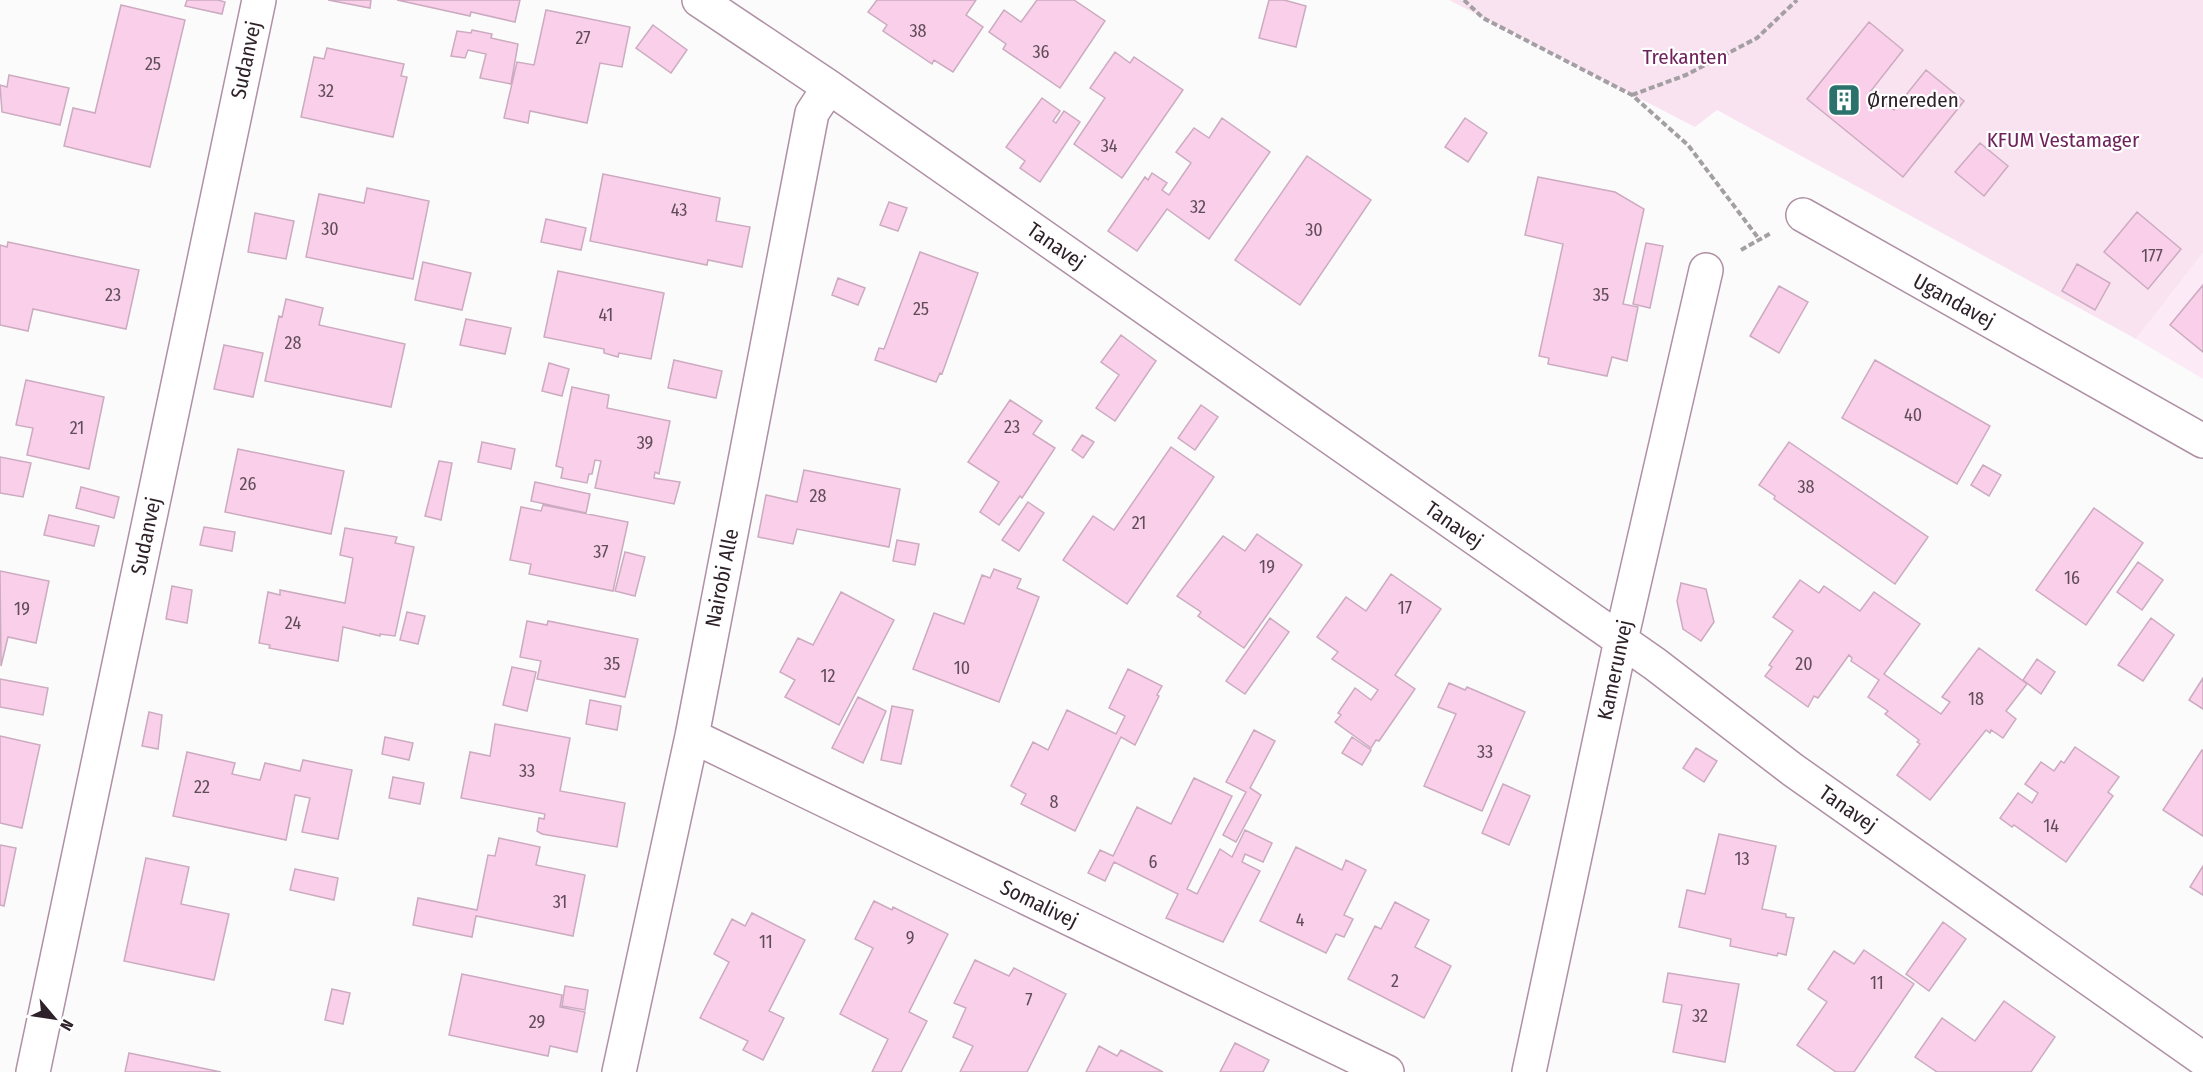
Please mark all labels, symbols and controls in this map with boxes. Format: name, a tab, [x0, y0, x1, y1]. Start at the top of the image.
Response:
street label: Sudanvej	[225, 19, 267, 101]
house number: 38	[909, 20, 927, 42]
house number: 27	[575, 27, 591, 49]
house number: 36	[1032, 41, 1050, 63]
park label: Trekanten	[1642, 44, 1728, 70]
house number: 25	[145, 53, 161, 75]
house number: 32	[318, 80, 334, 102]
building icon: Ørnereden	[1826, 82, 1862, 118]
place label: Ørnereden	[1867, 87, 1959, 113]
park label: KFUM Vestamager	[1987, 127, 2140, 153]
house number: 34	[1101, 135, 1118, 157]
house number: 32	[1190, 196, 1206, 218]
house number: 43	[671, 199, 687, 221]
street label: Tanavej	[1022, 217, 1090, 275]
house number: 30	[321, 218, 339, 240]
house number: 30	[1305, 219, 1323, 241]
house number: 177	[2141, 245, 2163, 267]
street label: Ugandavej	[1909, 268, 1999, 334]
house number: 23	[105, 284, 121, 306]
house number: 35	[1593, 284, 1609, 306]
house number: 25	[913, 298, 929, 320]
house number: 41	[599, 304, 613, 326]
house number: 28	[285, 332, 301, 354]
house number: 40	[1904, 404, 1922, 426]
house number: 23	[1004, 416, 1020, 438]
house number: 21	[70, 417, 84, 439]
house number: 39	[637, 432, 653, 454]
house number: 26	[240, 473, 257, 495]
house number: 38	[1797, 476, 1815, 498]
house number: 28	[810, 485, 826, 507]
street label: Sudanvej	[125, 495, 167, 577]
street label: Tanavej	[1420, 496, 1488, 554]
house number: 21	[1132, 512, 1146, 534]
street label: Nairobi Alle	[700, 526, 744, 630]
house number: 37	[593, 541, 609, 563]
house number: 19	[1259, 556, 1275, 578]
house number: 16	[2064, 567, 2080, 589]
house number: 17	[1398, 597, 1412, 619]
house number: 19	[14, 598, 30, 620]
house number: 24	[285, 612, 301, 634]
street label: Kamerunvej	[1592, 617, 1638, 723]
house number: 35	[604, 653, 620, 675]
house number: 20	[1795, 653, 1813, 675]
house number: 10	[954, 657, 970, 679]
house number: 12	[821, 665, 836, 687]
house number: 18	[1968, 688, 1984, 710]
house number: 33	[1477, 741, 1493, 763]
house number: 33	[519, 760, 535, 782]
house number: 22	[194, 776, 210, 798]
street label: Tanavej	[1814, 780, 1882, 838]
house number: 8	[1050, 791, 1059, 813]
house number: 14	[2043, 815, 2059, 837]
house number: 13	[1734, 848, 1750, 870]
house number: 6	[1149, 851, 1158, 873]
street label: Somalivej	[996, 874, 1082, 934]
house number: 31	[553, 891, 567, 913]
house number: 4	[1296, 909, 1305, 931]
house number: 9	[906, 927, 914, 949]
house number: 11	[759, 931, 773, 953]
house number: 2	[1391, 970, 1399, 992]
house number: 11	[1870, 972, 1884, 994]
north arrow	[24, 988, 84, 1048]
house number: 7	[1025, 989, 1033, 1011]
house number: 32	[1692, 1005, 1708, 1027]
house number: 29	[529, 1011, 545, 1033]
text: N	[56, 1016, 77, 1034]

